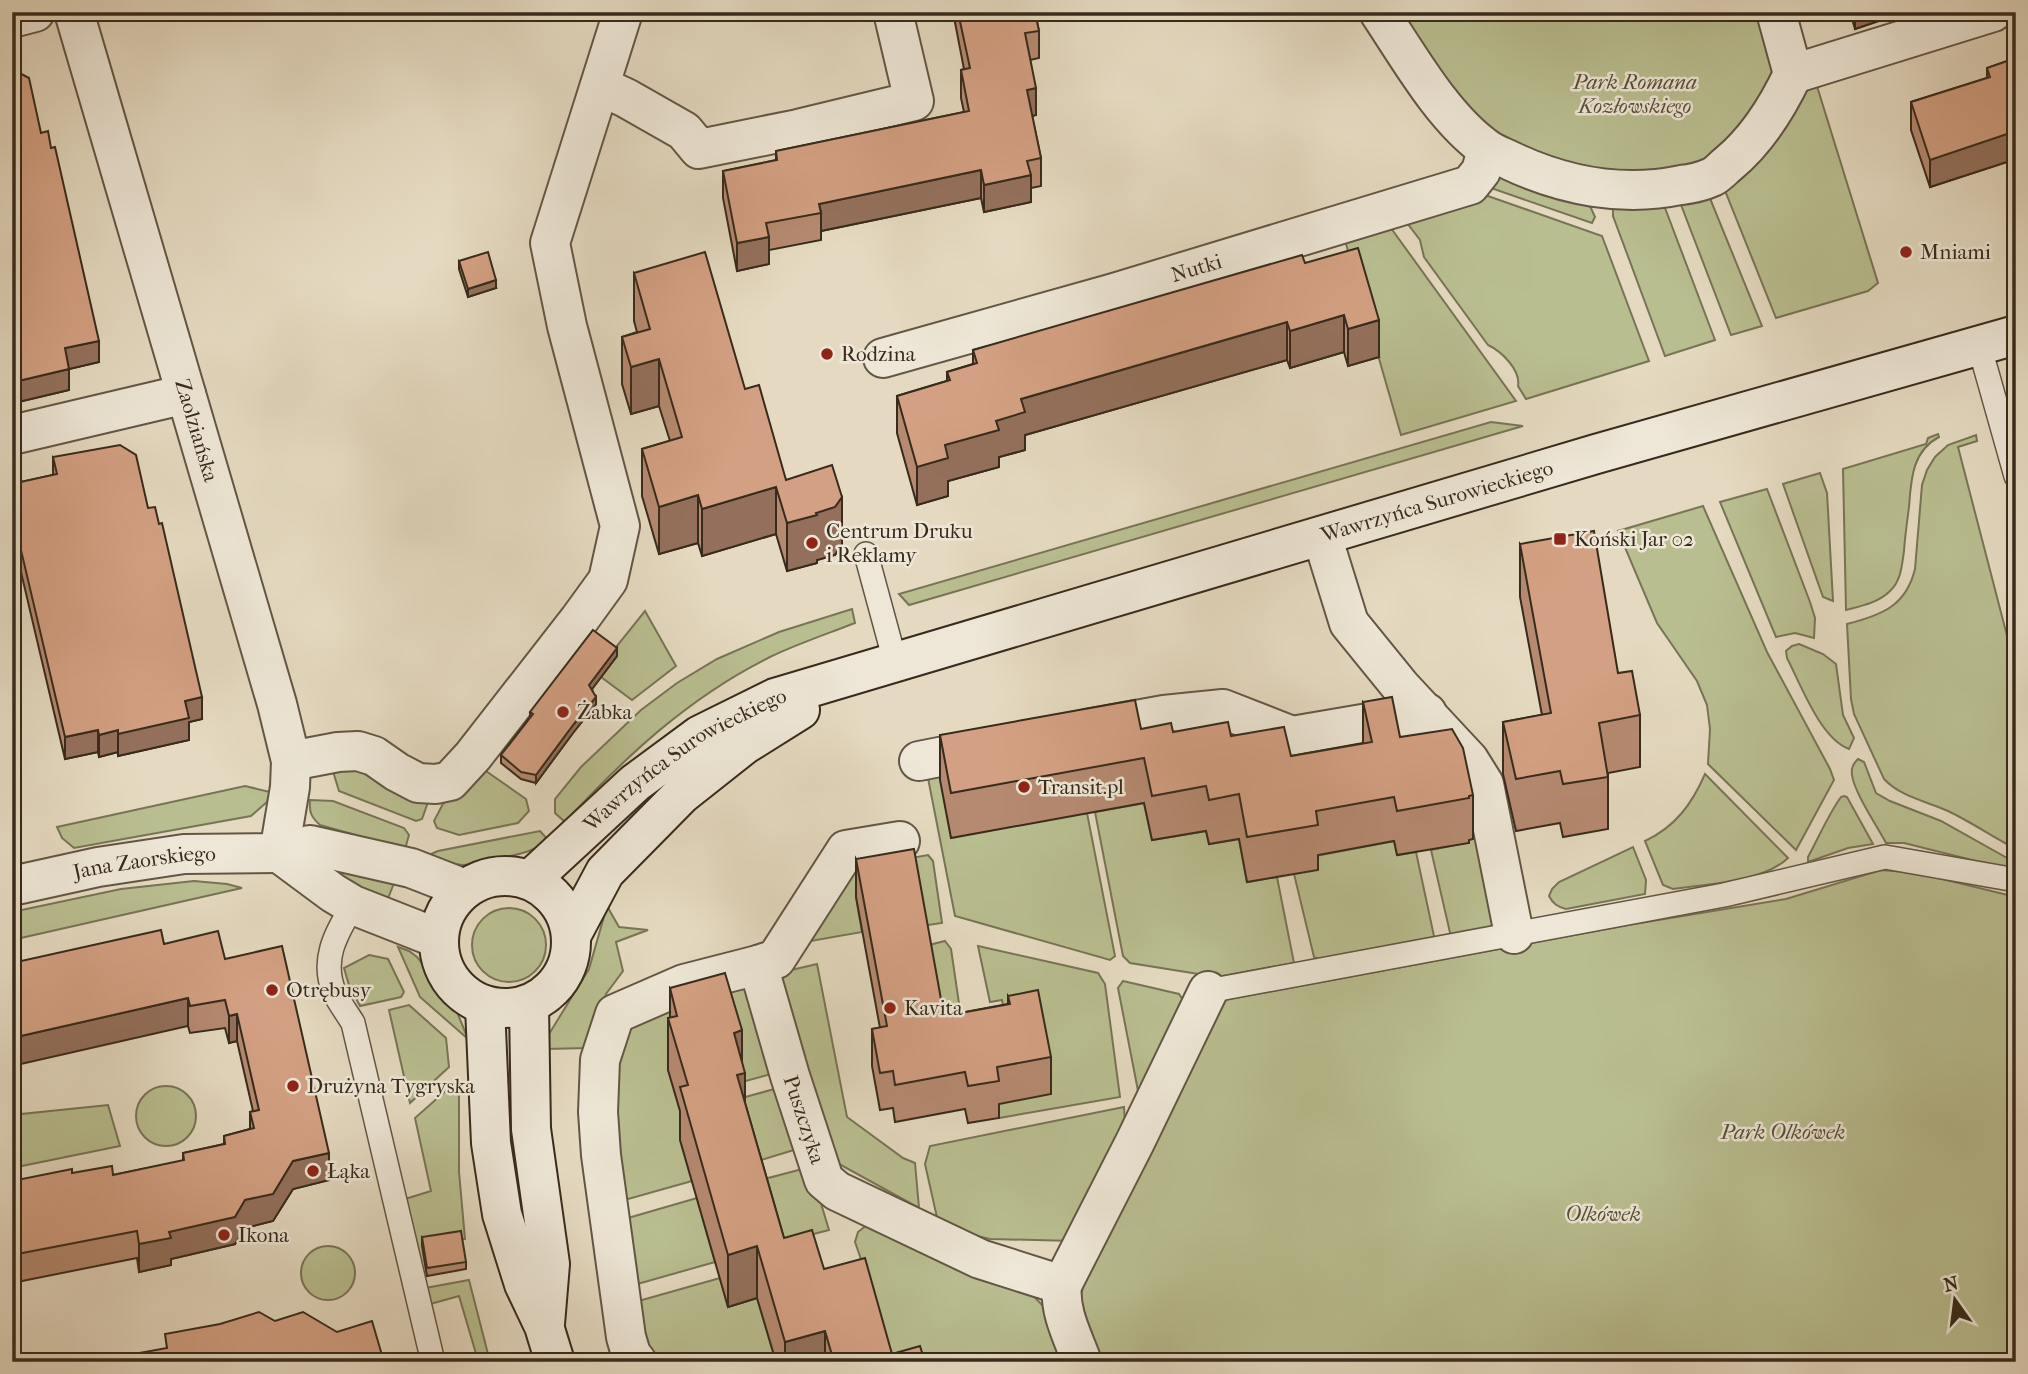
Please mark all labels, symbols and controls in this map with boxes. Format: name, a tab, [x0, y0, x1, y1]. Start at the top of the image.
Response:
park label: Park Romana Kozłowskiego	[1572, 70, 1697, 118]
place label: Mniami	[1920, 240, 1991, 264]
marker: Mniami	[1898, 244, 1914, 260]
street label: Nutki	[1168, 249, 1225, 287]
place label: Rodzina	[841, 342, 916, 366]
marker: Rodzina	[819, 346, 835, 362]
street label: Zaolziańska	[170, 376, 223, 485]
street label: Wawrzyńca Surowieckiego	[1317, 455, 1556, 547]
place label: Centrum Druku i Reklamy	[826, 519, 973, 567]
place label: Koński Jar 02	[1574, 527, 1694, 551]
marker: Koński Jar 02	[1552, 531, 1568, 547]
marker: Centrum Druku i Reklamy	[804, 535, 820, 551]
street label: Wawrzyńca Surowieckiego	[578, 683, 789, 837]
place label: Żabka	[577, 700, 633, 724]
marker: Żabka	[555, 704, 571, 720]
place label: Transit.pl	[1038, 775, 1124, 799]
marker: Transit.pl	[1016, 779, 1032, 795]
street label: Jana Zaorskiego	[69, 842, 216, 885]
place label: Otrębusy	[286, 978, 372, 1002]
marker: Otrębusy	[264, 982, 280, 998]
place label: Kavita	[904, 996, 963, 1020]
marker: Kavita	[882, 1000, 898, 1016]
street label: Puszczyka	[779, 1072, 830, 1167]
place label: Drużyna Tygryska	[307, 1074, 475, 1098]
marker: Drużyna Tygryska	[285, 1078, 301, 1094]
park label: Park Olkówek	[1720, 1120, 1845, 1144]
place label: Łąka	[327, 1159, 370, 1183]
marker: Łąka	[305, 1163, 321, 1179]
park label: Olkówek	[1565, 1202, 1641, 1226]
place label: Ikona	[238, 1223, 289, 1247]
marker: Ikona	[216, 1227, 232, 1243]
north arrow	[1920, 1266, 1990, 1336]
text: N	[1941, 1272, 1961, 1297]

